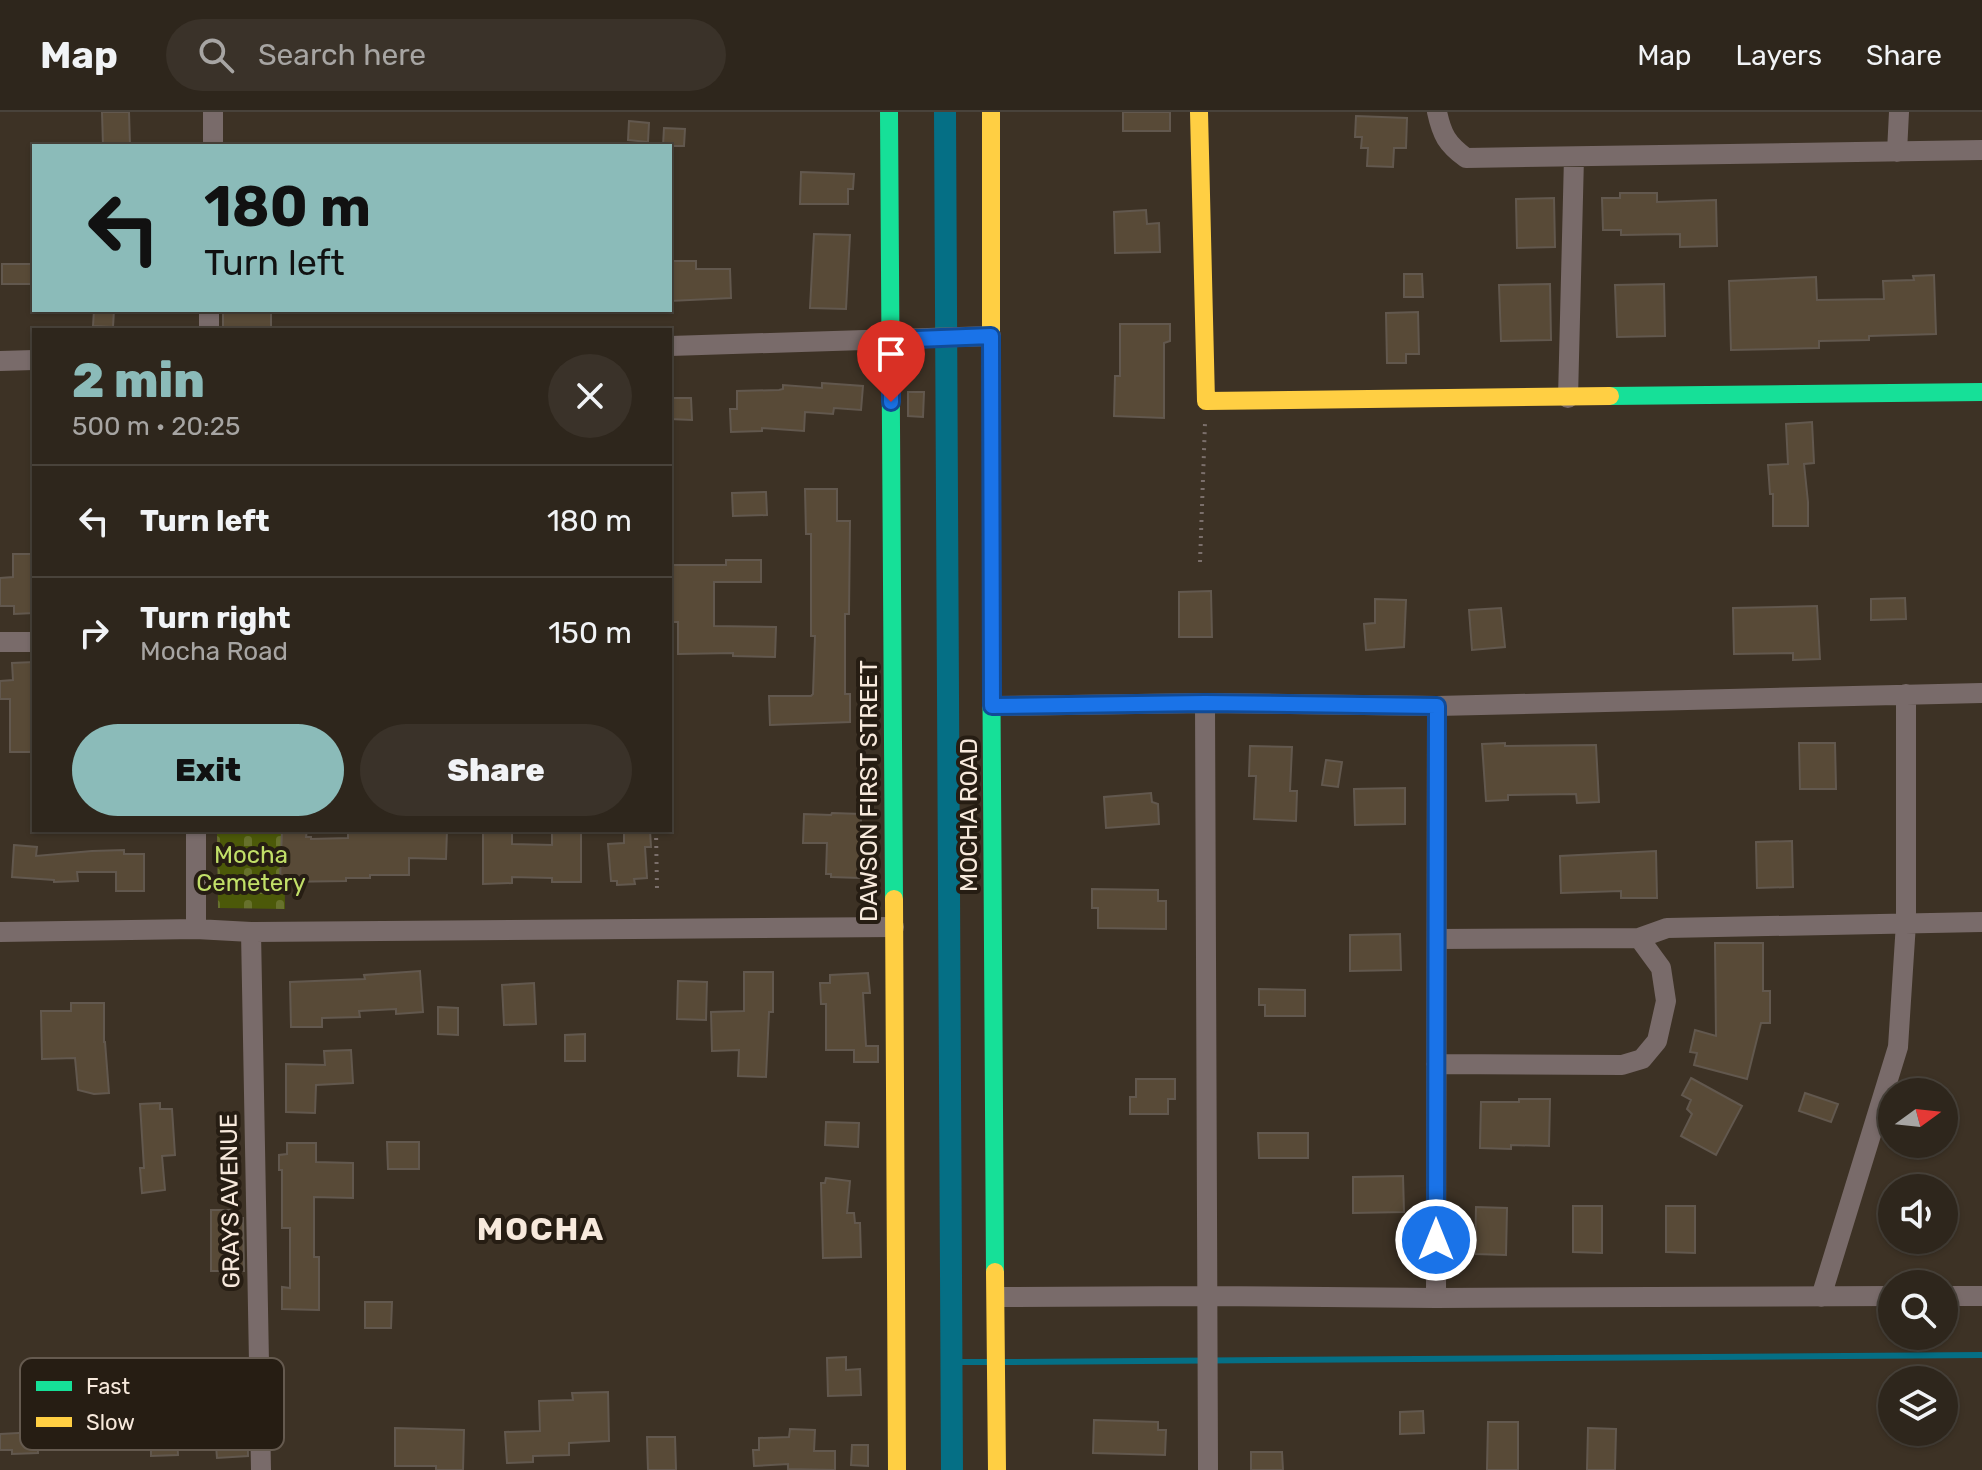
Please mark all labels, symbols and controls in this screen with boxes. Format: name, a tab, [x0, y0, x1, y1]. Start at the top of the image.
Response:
search box	[166, 19, 726, 91]
text: Map	[40, 32, 118, 78]
icon: search	[194, 33, 238, 77]
text: Search here	[258, 37, 426, 73]
text: Map	[1637, 39, 1692, 72]
text: Layers	[1736, 39, 1822, 72]
text: Share	[1866, 39, 1942, 72]
text: 180 m	[204, 174, 371, 240]
icon: left	[72, 176, 176, 280]
text: Turn left	[204, 241, 345, 284]
pin	[857, 320, 925, 402]
icon: arrive	[869, 332, 913, 376]
text: 2 min	[72, 352, 205, 409]
button: close	[548, 354, 632, 438]
text: 500 m · 20:25	[72, 411, 240, 442]
icon: left	[72, 499, 116, 543]
text: Turn left	[140, 503, 270, 539]
text: 180 m	[547, 503, 632, 539]
text: Turn right	[140, 600, 291, 636]
icon: right	[72, 611, 116, 655]
text: 150 m	[548, 615, 632, 651]
text: Mocha Road	[140, 636, 288, 667]
street label: DAWSON FIRST STREET	[855, 660, 883, 922]
button: Exit	[72, 724, 344, 816]
button: Share	[360, 724, 632, 816]
street label: MOCHA ROAD	[955, 738, 983, 892]
park label: Mocha Cemetery	[196, 841, 306, 897]
north arrow	[1878, 1078, 1958, 1158]
map controls	[1878, 1078, 1958, 1446]
street label: GRAYS AVENUE	[214, 1113, 246, 1289]
button: sound	[1878, 1174, 1958, 1254]
position arrow	[1394, 1198, 1478, 1282]
district label: MOCHA	[477, 1210, 605, 1248]
button: search	[1878, 1270, 1958, 1350]
legend	[20, 1358, 284, 1450]
button: layers	[1878, 1366, 1958, 1446]
text: Fast	[86, 1373, 131, 1400]
text: Slow	[86, 1409, 135, 1436]

